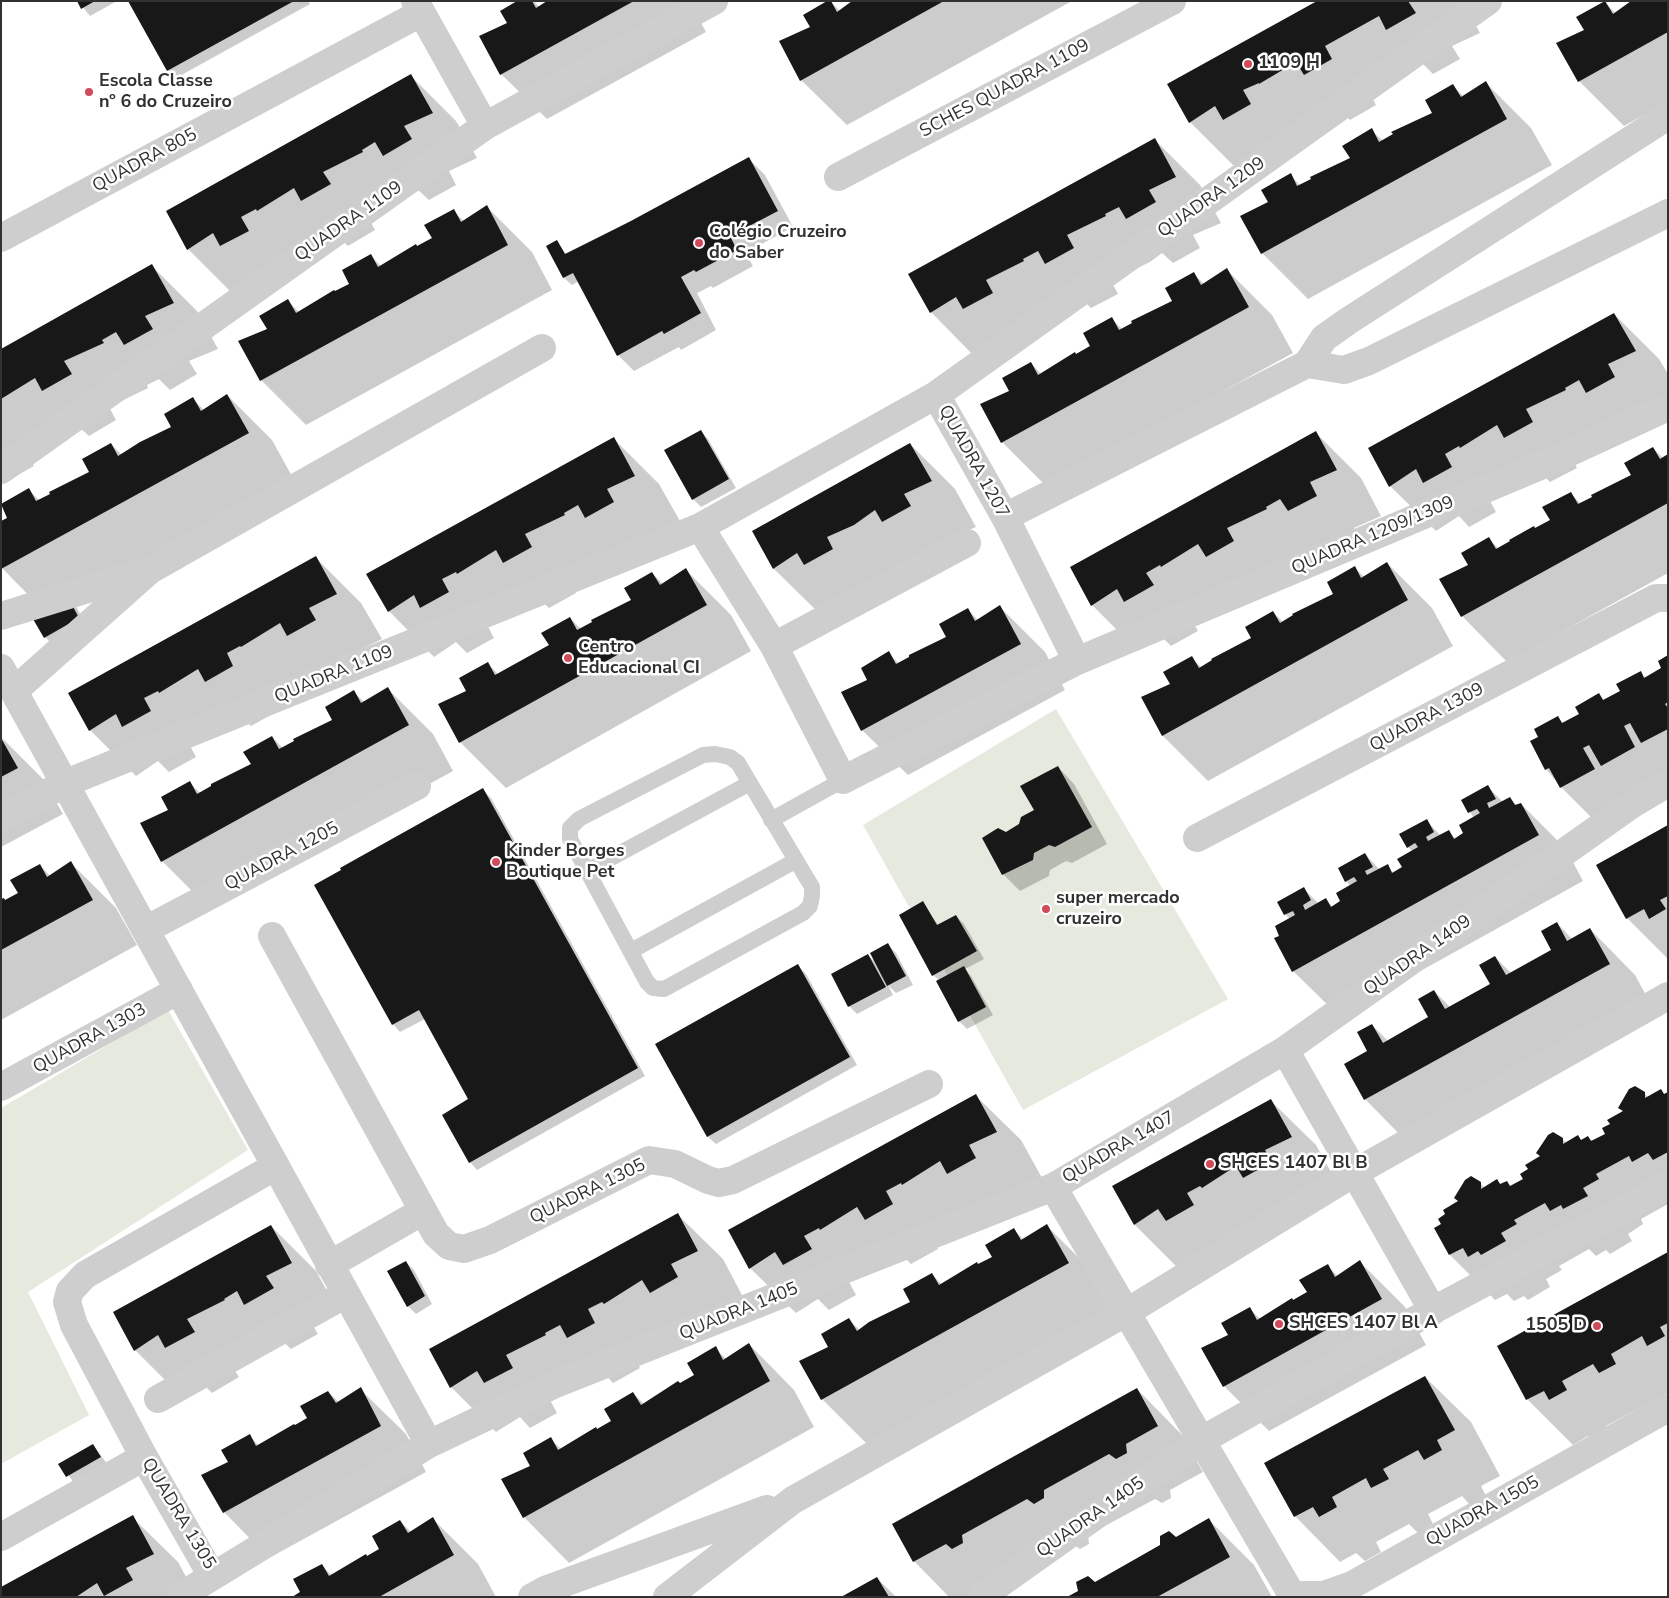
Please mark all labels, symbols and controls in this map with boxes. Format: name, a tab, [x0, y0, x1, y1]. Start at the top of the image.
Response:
street label: SCHES QUADRA 1109	[917, 35, 1093, 143]
place label: 1109 H	[1258, 53, 1320, 75]
marker: 1109 H	[1242, 58, 1254, 70]
place label: Escola Classe nº 6 do Cruzeiro	[99, 71, 232, 114]
marker: Escola Classe nº 6 do Cruzeiro	[83, 86, 95, 98]
street label: QUADRA 805	[89, 124, 201, 198]
street label: QUADRA 1209	[1154, 153, 1270, 243]
street label: QUADRA 1109	[291, 177, 407, 267]
place label: Colégio Cruzeiro do Saber	[709, 222, 847, 264]
marker: Colégio Cruzeiro do Saber	[693, 237, 705, 249]
street label: QUADRA 1207	[933, 402, 1013, 522]
street label: QUADRA 1209/1309	[1289, 492, 1457, 580]
place label: Centro Educacional CI	[578, 637, 700, 680]
street label: QUADRA 1109	[272, 641, 396, 709]
marker: Centro Educacional CI	[562, 652, 574, 664]
street label: QUADRA 1309	[1366, 679, 1488, 757]
street label: QUADRA 1205	[221, 818, 343, 896]
place label: Kinder Borges Boutique Pet	[506, 841, 625, 884]
marker: Kinder Borges Boutique Pet	[490, 856, 502, 868]
place label: super mercado cruzeiro	[1056, 888, 1180, 931]
marker: super mercado cruzeiro	[1040, 903, 1052, 915]
street label: QUADRA 1409	[1360, 911, 1476, 1001]
street label: QUADRA 1303	[30, 999, 150, 1079]
street label: QUADRA 1407	[1059, 1107, 1179, 1189]
place label: SHCES 1407 Bl B	[1220, 1153, 1368, 1175]
street label: QUADRA 1305	[527, 1155, 649, 1229]
marker: SHCES 1407 Bl B	[1204, 1158, 1216, 1170]
street label: QUADRA 1405	[677, 1278, 801, 1346]
place label: SHCES 1407 Bl A	[1289, 1313, 1438, 1335]
place label: 1505 D	[1525, 1315, 1587, 1337]
marker: SHCES 1407 Bl A	[1273, 1318, 1285, 1330]
marker: 1505 D	[1591, 1320, 1603, 1332]
street label: QUADRA 1305	[136, 1454, 220, 1574]
street label: QUADRA 1505	[1423, 1472, 1543, 1552]
street label: QUADRA 1405	[1033, 1473, 1149, 1563]

